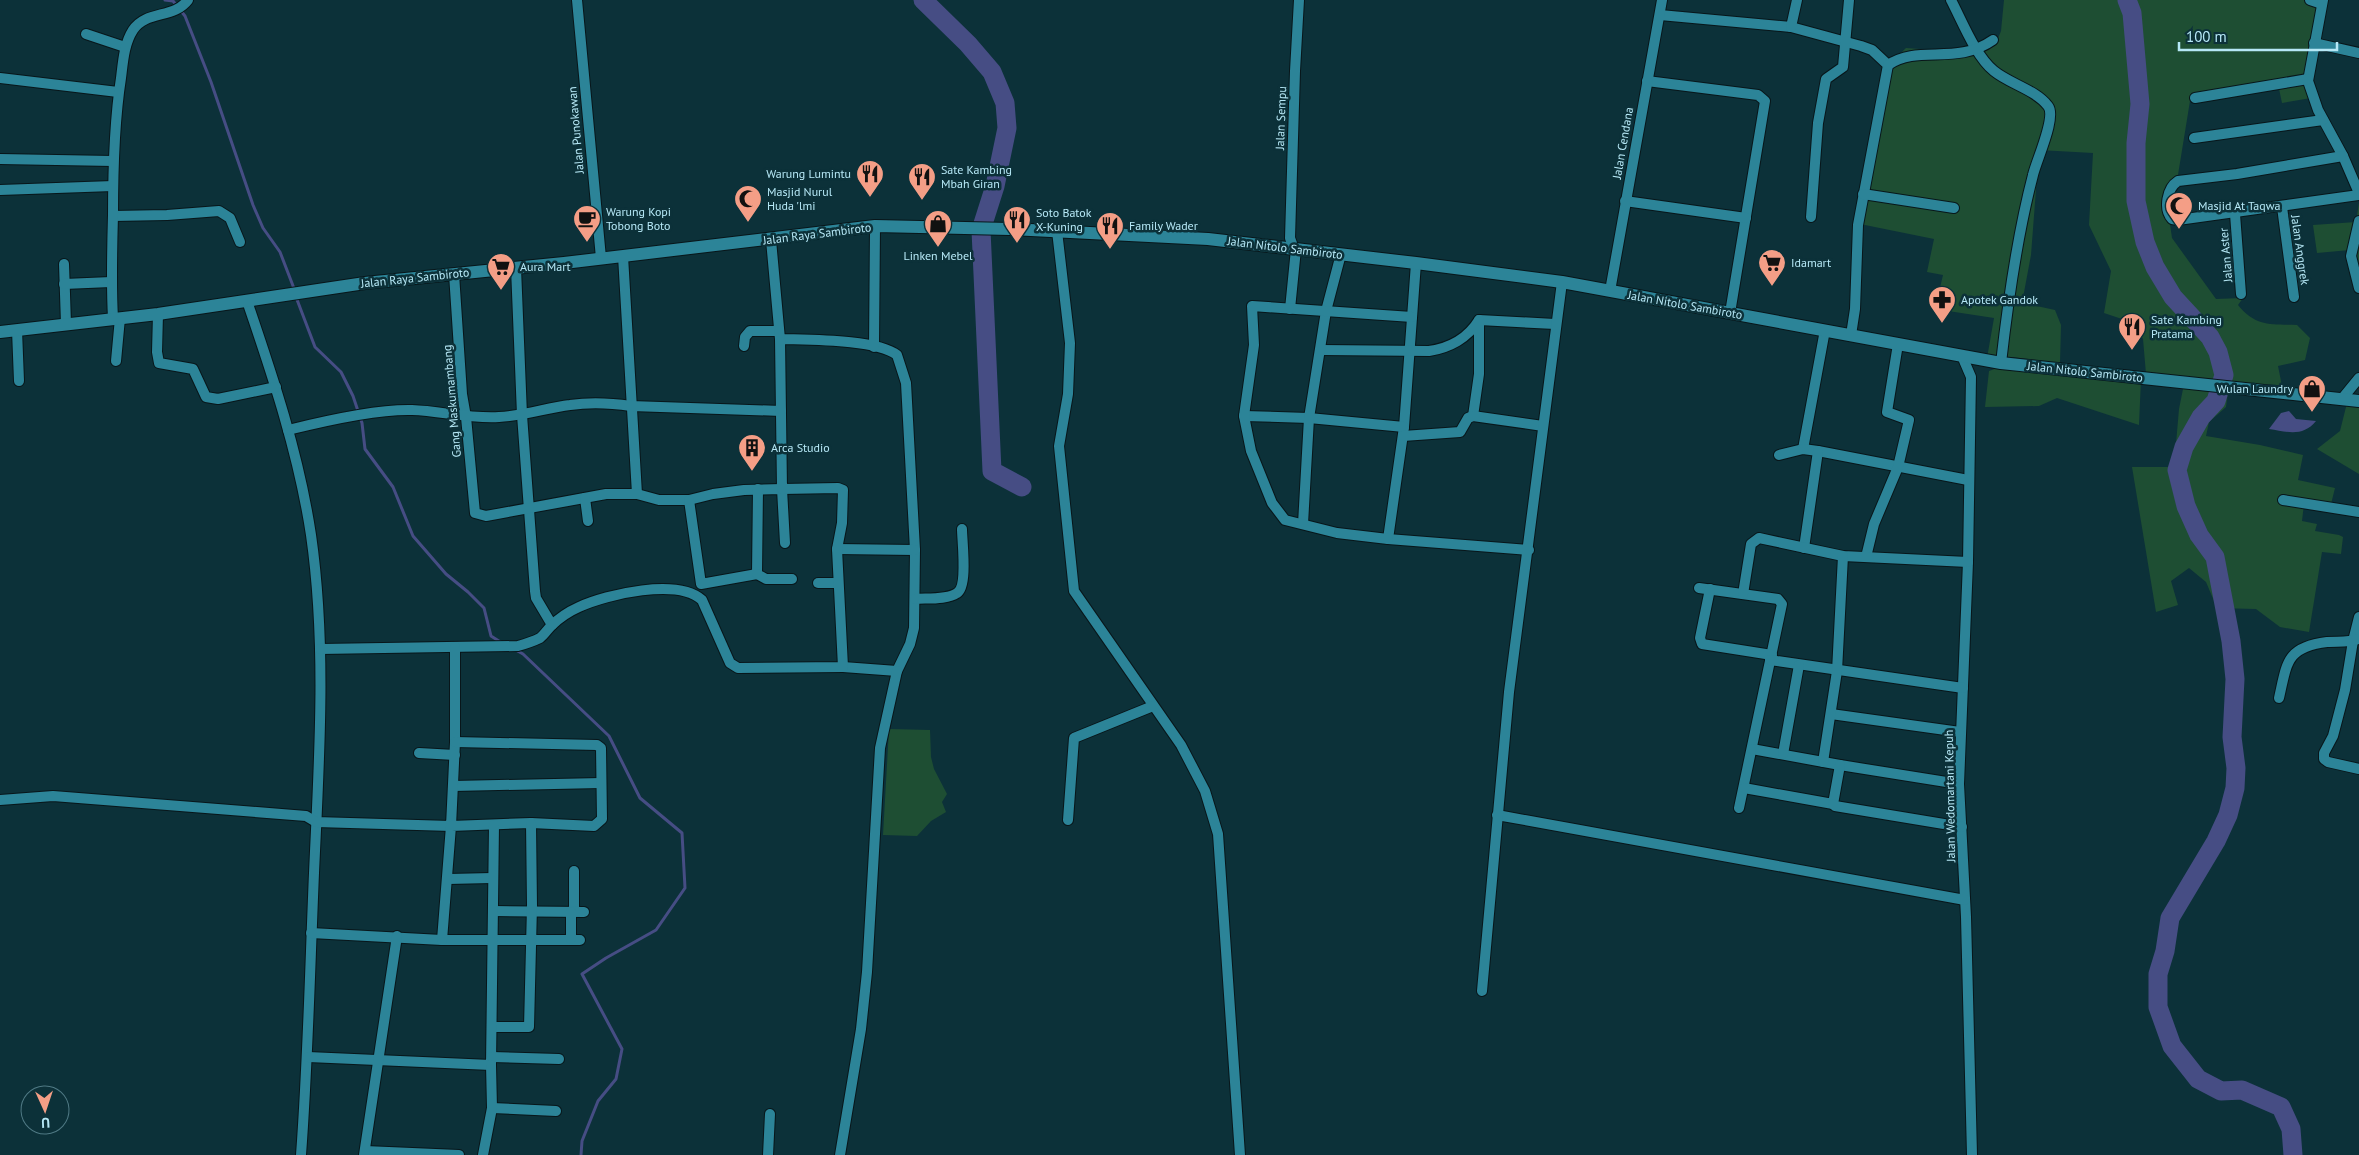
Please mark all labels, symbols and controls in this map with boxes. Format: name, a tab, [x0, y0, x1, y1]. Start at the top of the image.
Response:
scale bar	[2179, 20, 2336, 52]
text: 100 m	[2186, 27, 2227, 46]
street label: Jalan Punokawan	[564, 86, 587, 175]
street label: Jalan Sempu	[1272, 86, 1289, 151]
street label: Jalan Cendana	[1609, 106, 1636, 181]
restaurant icon: Warung Lumintu	[855, 159, 885, 198]
restaurant icon: Sate Kambing Mbah Giran	[907, 162, 937, 201]
place label: Sate Kambing Mbah Giran	[941, 162, 1012, 191]
place label: Warung Lumintu	[766, 166, 851, 181]
mosque icon: Masjid Nurul Huda 'lmi	[733, 184, 763, 223]
place label: Masjid Nurul Huda 'lmi	[767, 184, 833, 213]
mosque icon: Masjid At Taqwa	[2164, 191, 2194, 230]
place label: Masjid At Taqwa	[2198, 198, 2281, 213]
cafe icon: Warung Kopi Tobong Boto	[572, 204, 602, 243]
place label: Warung Kopi Tobong Boto	[606, 204, 671, 233]
restaurant icon: Soto Batok X-Kuning	[1002, 205, 1032, 244]
place label: Soto Batok X-Kuning	[1036, 205, 1092, 234]
shop icon: Linken Mebel	[923, 209, 953, 248]
restaurant icon: Family Wader	[1095, 211, 1125, 250]
street label: Jalan Anggrek	[2288, 213, 2313, 286]
place label: Family Wader	[1129, 218, 1198, 233]
street label: Jalan Raya Sambiroto	[761, 219, 872, 248]
street label: Jalan Aster	[2216, 227, 2235, 284]
street label: Jalan Nitolo Sambiroto	[1226, 233, 1344, 262]
place label: Linken Mebel	[903, 248, 973, 263]
supermarket icon: Idamart	[1757, 248, 1787, 287]
supermarket icon: Aura Mart	[486, 252, 516, 291]
place label: Idamart	[1791, 255, 1831, 270]
place label: Aura Mart	[520, 259, 571, 274]
street label: Jalan Raya Sambiroto	[359, 264, 470, 291]
pharmacy icon: Apotek Gandok	[1927, 285, 1957, 324]
street label: Jalan Nitolo Sambiroto	[1626, 287, 1744, 322]
place label: Apotek Gandok	[1961, 292, 2038, 307]
restaurant icon: Sate Kambing Pratama	[2117, 312, 2147, 351]
place label: Sate Kambing Pratama	[2151, 312, 2222, 341]
street label: Gang Maskumambang	[439, 344, 464, 458]
street label: Jalan Nitolo Sambiroto	[2026, 358, 2144, 385]
shop icon: Wulan Laundry	[2297, 374, 2327, 413]
place label: Wulan Laundry	[2217, 381, 2293, 396]
building icon: Arca Studio	[737, 433, 767, 472]
place label: Arca Studio	[771, 440, 830, 455]
street label: Jalan Wedomartani Kepuh	[1941, 730, 1958, 863]
north arrow	[20, 1085, 70, 1135]
text: U	[41, 1114, 51, 1132]

